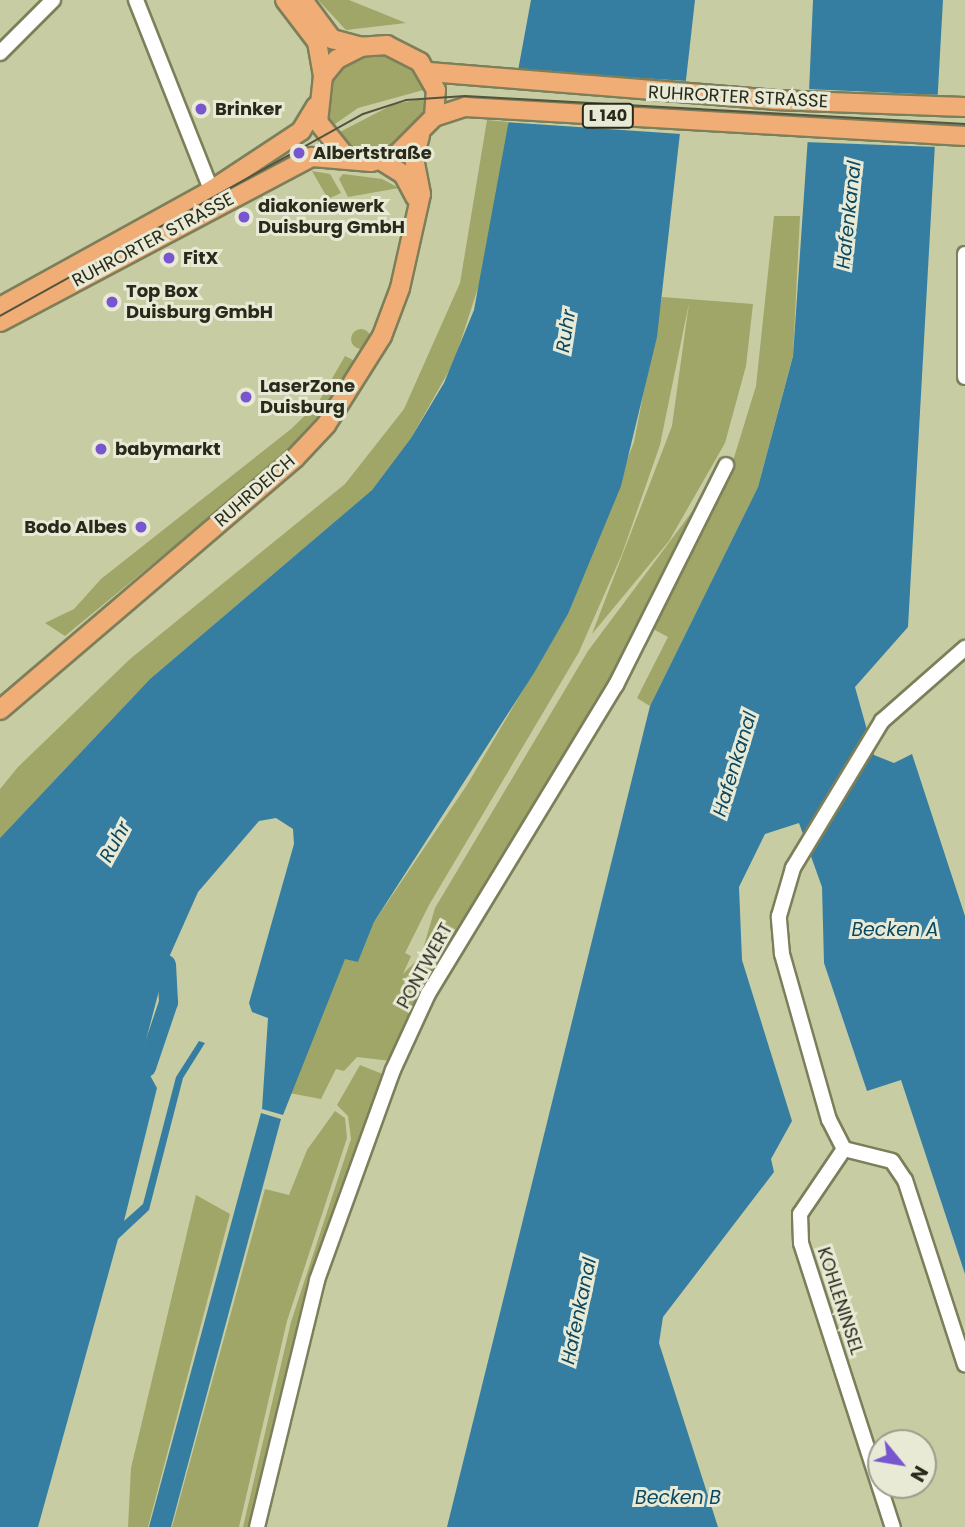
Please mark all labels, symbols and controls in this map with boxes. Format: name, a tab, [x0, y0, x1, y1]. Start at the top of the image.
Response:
street label: RUHRORTER STRASSE	[648, 82, 828, 112]
place label: Brinker	[215, 98, 282, 120]
marker: Brinker	[193, 101, 209, 117]
road number: L 140	[582, 104, 634, 128]
place label: Albertstraße	[313, 142, 432, 164]
marker: Albertstraße	[291, 145, 307, 161]
water label: Hafenkanal	[832, 160, 866, 270]
street label: RUHRORTER STRASSE	[68, 188, 238, 292]
place label: diakoniewerk Duisburg GmbH	[258, 196, 405, 238]
marker: diakoniewerk Duisburg GmbH	[236, 209, 252, 225]
place label: FitX	[183, 247, 218, 269]
marker: FitX	[161, 250, 177, 266]
place label: Top Box Duisburg GmbH	[126, 281, 273, 324]
marker: Top Box Duisburg GmbH	[104, 294, 120, 310]
water label: Ruhr	[551, 308, 581, 354]
place label: LaserZone Duisburg	[260, 376, 355, 418]
marker: LaserZone Duisburg	[238, 389, 254, 405]
place label: babymarkt	[115, 438, 220, 460]
marker: babymarkt	[93, 441, 109, 457]
street label: RUHRDEICH	[210, 450, 300, 532]
place label: Bodo Albes	[24, 516, 127, 538]
marker: Bodo Albes	[133, 519, 149, 535]
water label: Hafenkanal	[708, 709, 762, 819]
water label: Ruhr	[95, 818, 135, 866]
street label: PONTWERT	[393, 919, 457, 1013]
water label: Becken A	[851, 919, 939, 941]
street label: KOHLENINSEL	[812, 1245, 868, 1357]
water label: Hafenkanal	[557, 1256, 601, 1366]
north arrow	[867, 1429, 937, 1499]
text: N	[904, 1461, 934, 1487]
water label: Becken B	[635, 1487, 721, 1509]

